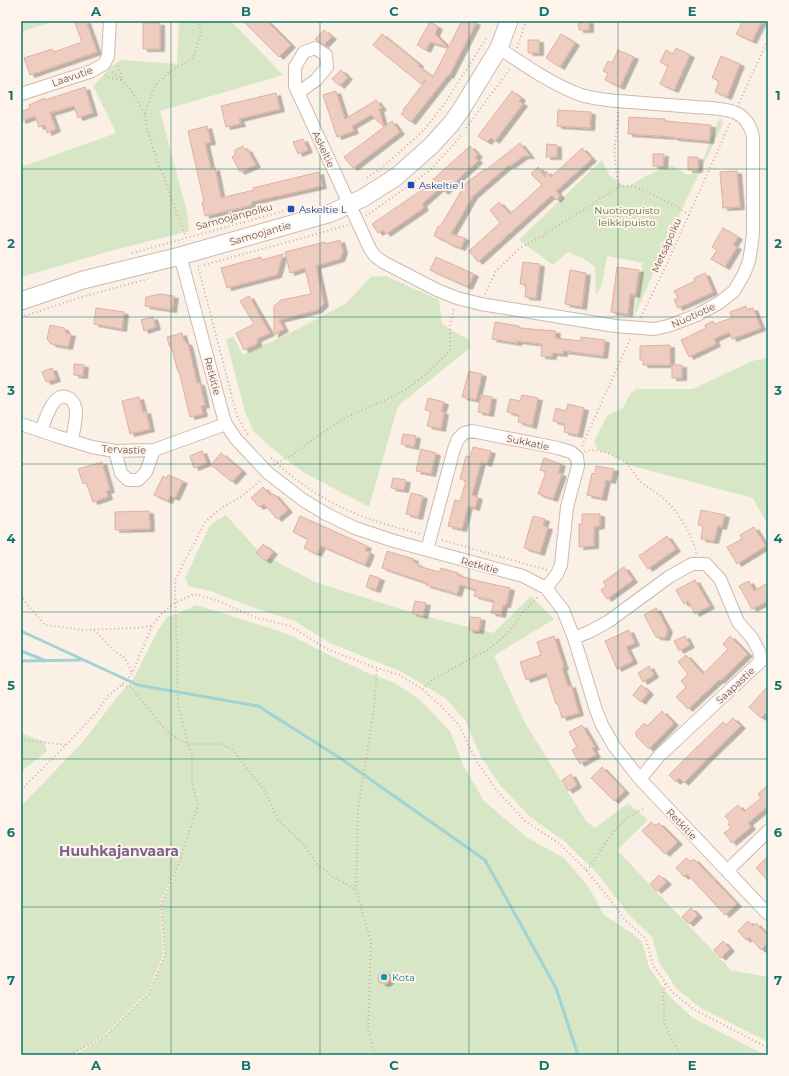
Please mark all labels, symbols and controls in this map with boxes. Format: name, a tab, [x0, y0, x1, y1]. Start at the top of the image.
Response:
text: A	[90, 3, 102, 19]
text: B	[241, 3, 251, 19]
text: C	[389, 3, 399, 19]
text: D	[539, 3, 550, 19]
text: E	[688, 3, 697, 19]
street label: Laavutie	[50, 63, 94, 90]
text: 1	[8, 87, 14, 103]
text: 1	[775, 87, 781, 103]
street label: Askeltie	[309, 129, 338, 170]
place label: Askeltie I	[419, 179, 464, 192]
marker: Askeltie I	[406, 180, 416, 190]
street label: Samoojanpolku	[194, 200, 274, 233]
place label: Askeltie L	[299, 203, 347, 216]
marker: Askeltie L	[286, 204, 296, 214]
park label: Nuotiopuisto leikkipuisto	[594, 204, 660, 229]
street label: Metsäpolku	[649, 216, 684, 275]
street label: Samoojantie	[228, 218, 292, 248]
text: 2	[7, 235, 15, 251]
text: 2	[774, 235, 782, 251]
street label: Nuotiotie	[669, 300, 717, 331]
street label: Retkitie	[201, 356, 224, 397]
text: 3	[6, 382, 15, 398]
text: 3	[773, 382, 782, 398]
street label: Sukkatie	[505, 432, 550, 453]
street label: Tervastie	[102, 442, 146, 457]
text: 4	[7, 530, 16, 546]
text: 4	[774, 530, 783, 546]
street label: Retkitie	[459, 554, 500, 577]
street label: Saapastie	[713, 664, 757, 707]
text: 5	[7, 677, 15, 693]
text: 5	[774, 677, 782, 693]
street label: Retkitie	[664, 806, 700, 843]
text: 6	[7, 824, 16, 840]
text: 6	[774, 824, 783, 840]
district label: Huuhkajanvaara	[59, 842, 179, 860]
place label: Kota	[392, 971, 415, 984]
text: 7	[7, 972, 15, 988]
marker: Kota	[379, 972, 389, 982]
text: 7	[774, 972, 782, 988]
text: A	[90, 1057, 102, 1073]
text: B	[241, 1057, 251, 1073]
text: C	[389, 1057, 399, 1073]
text: D	[539, 1057, 550, 1073]
text: E	[688, 1057, 697, 1073]

